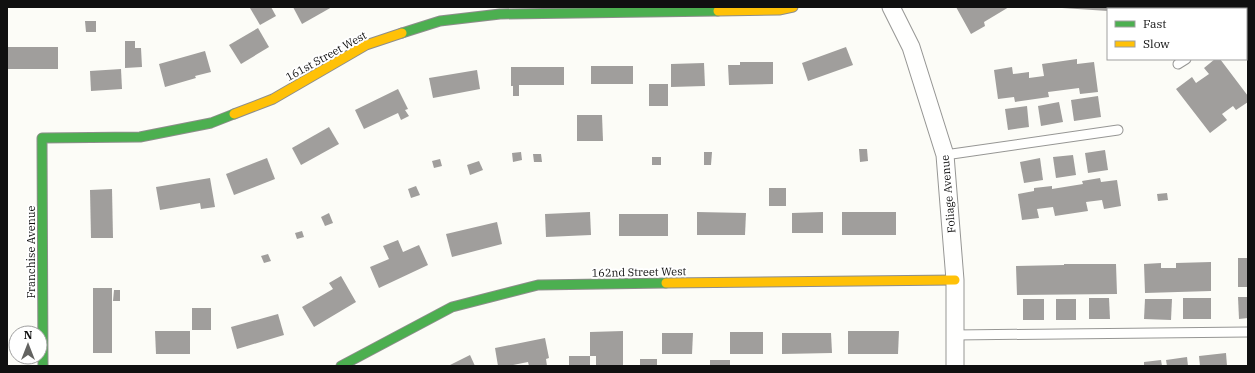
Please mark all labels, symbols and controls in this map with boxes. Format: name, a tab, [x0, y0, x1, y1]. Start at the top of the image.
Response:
legend	[1107, 8, 1247, 60]
text: Fast	[1143, 16, 1167, 31]
street label: 161st Street West	[283, 28, 369, 84]
text: Slow	[1143, 36, 1170, 51]
street label: Foliage Avenue	[938, 154, 958, 234]
street label: Franchise Avenue	[24, 205, 38, 299]
street label: 162nd Street West	[592, 264, 687, 280]
north arrow	[8, 325, 48, 365]
text: N	[24, 328, 33, 342]

